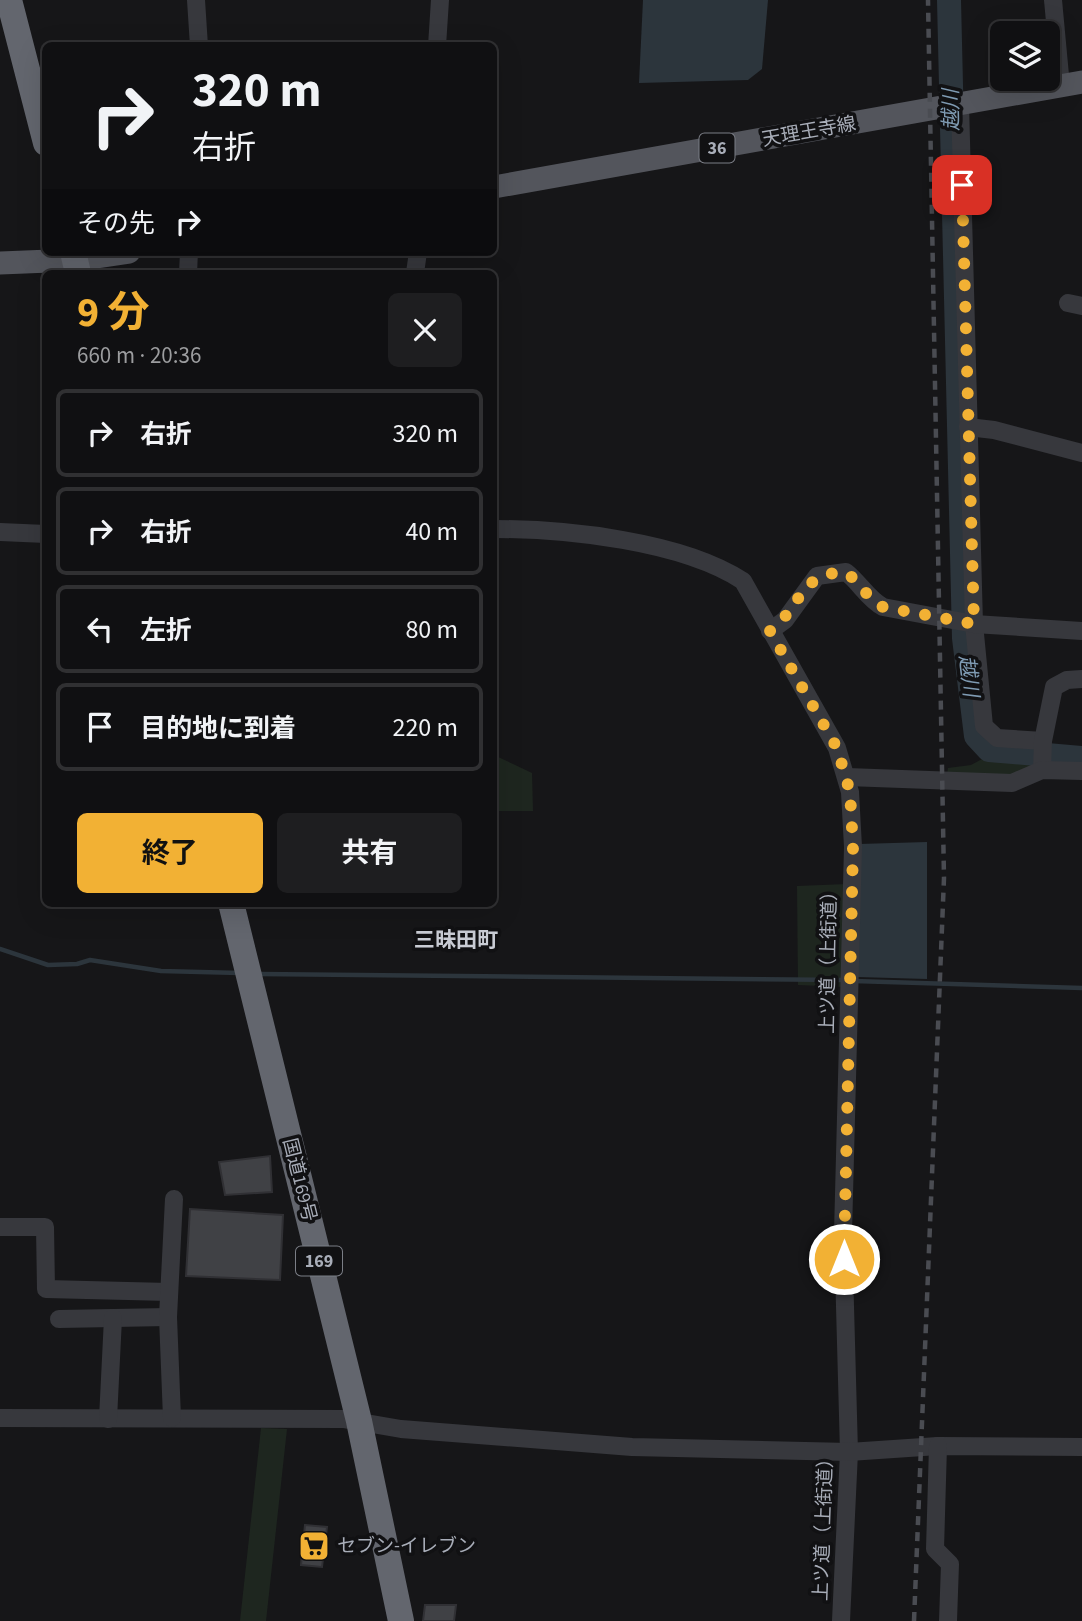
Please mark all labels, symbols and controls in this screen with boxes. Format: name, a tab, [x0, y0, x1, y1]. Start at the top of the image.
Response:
map controls	[990, 21, 1060, 91]
button: layers	[990, 21, 1060, 91]
text: 320 m	[192, 56, 321, 126]
icon: right	[77, 70, 168, 161]
water label: 越川	[936, 87, 966, 131]
street label: 天理王寺線	[760, 110, 858, 154]
text: 右折	[192, 125, 256, 171]
road number: 36	[700, 134, 734, 162]
pin	[932, 155, 992, 215]
icon: arrive	[943, 166, 981, 204]
icon: right	[169, 203, 207, 241]
text: その先	[77, 205, 155, 242]
text: 9 分	[77, 283, 150, 343]
button: close	[388, 293, 462, 367]
text: 660 m · 20:36	[77, 339, 201, 372]
icon: right	[81, 414, 119, 452]
text: 320 m	[392, 415, 458, 452]
text: 右折	[140, 416, 192, 453]
icon: right	[81, 512, 119, 550]
text: 40 m	[405, 513, 458, 550]
text: 右折	[140, 514, 192, 551]
icon: left	[81, 610, 119, 648]
text: 80 m	[405, 611, 458, 648]
text: 左折	[140, 612, 192, 649]
water label: 越川	[952, 653, 987, 701]
icon: arrive	[81, 708, 119, 746]
text: 220 m	[392, 709, 458, 746]
text: 目的地に到着	[140, 710, 296, 747]
button: 終了	[77, 813, 263, 893]
button: 共有	[277, 813, 462, 893]
street label: 上ツ道（上街道）	[814, 882, 844, 1034]
district label: 三昧田町	[414, 925, 498, 955]
street label: 国道169号	[276, 1135, 322, 1225]
position arrow	[807, 1222, 881, 1296]
road number: 169	[296, 1246, 342, 1276]
street label: 上ツ道（上街道）	[808, 1449, 840, 1601]
supermarket icon: セブン-イレブン	[297, 1529, 331, 1563]
place label: セブン-イレブン	[337, 1533, 476, 1560]

